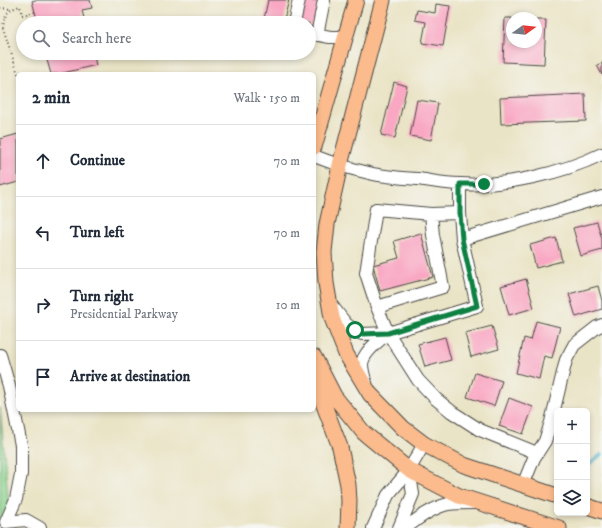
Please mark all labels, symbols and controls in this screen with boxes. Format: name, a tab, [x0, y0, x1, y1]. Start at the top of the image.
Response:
north arrow	[506, 12, 542, 48]
search box	[16, 16, 316, 60]
icon: search	[30, 27, 52, 49]
text: Search here	[62, 29, 131, 48]
text: 2 min	[32, 87, 70, 109]
text: Walk · 150 m	[234, 90, 300, 106]
icon: ahead	[32, 150, 54, 172]
text: Continue	[70, 151, 125, 170]
text: 70 m	[274, 153, 300, 169]
route end	[475, 175, 493, 193]
icon: left	[32, 222, 54, 244]
text: Turn left	[70, 223, 124, 242]
text: 70 m	[274, 225, 300, 241]
text: Turn right	[70, 287, 133, 306]
icon: right	[32, 294, 54, 316]
text: 10 m	[276, 297, 300, 313]
text: Presidential Parkway	[70, 306, 178, 322]
route start	[346, 321, 364, 339]
icon: arrive	[32, 366, 54, 388]
text: Arrive at destination	[70, 367, 190, 386]
map controls	[554, 408, 590, 516]
button: +	[554, 408, 590, 444]
button: −	[554, 444, 590, 480]
button: layers	[554, 480, 590, 516]

